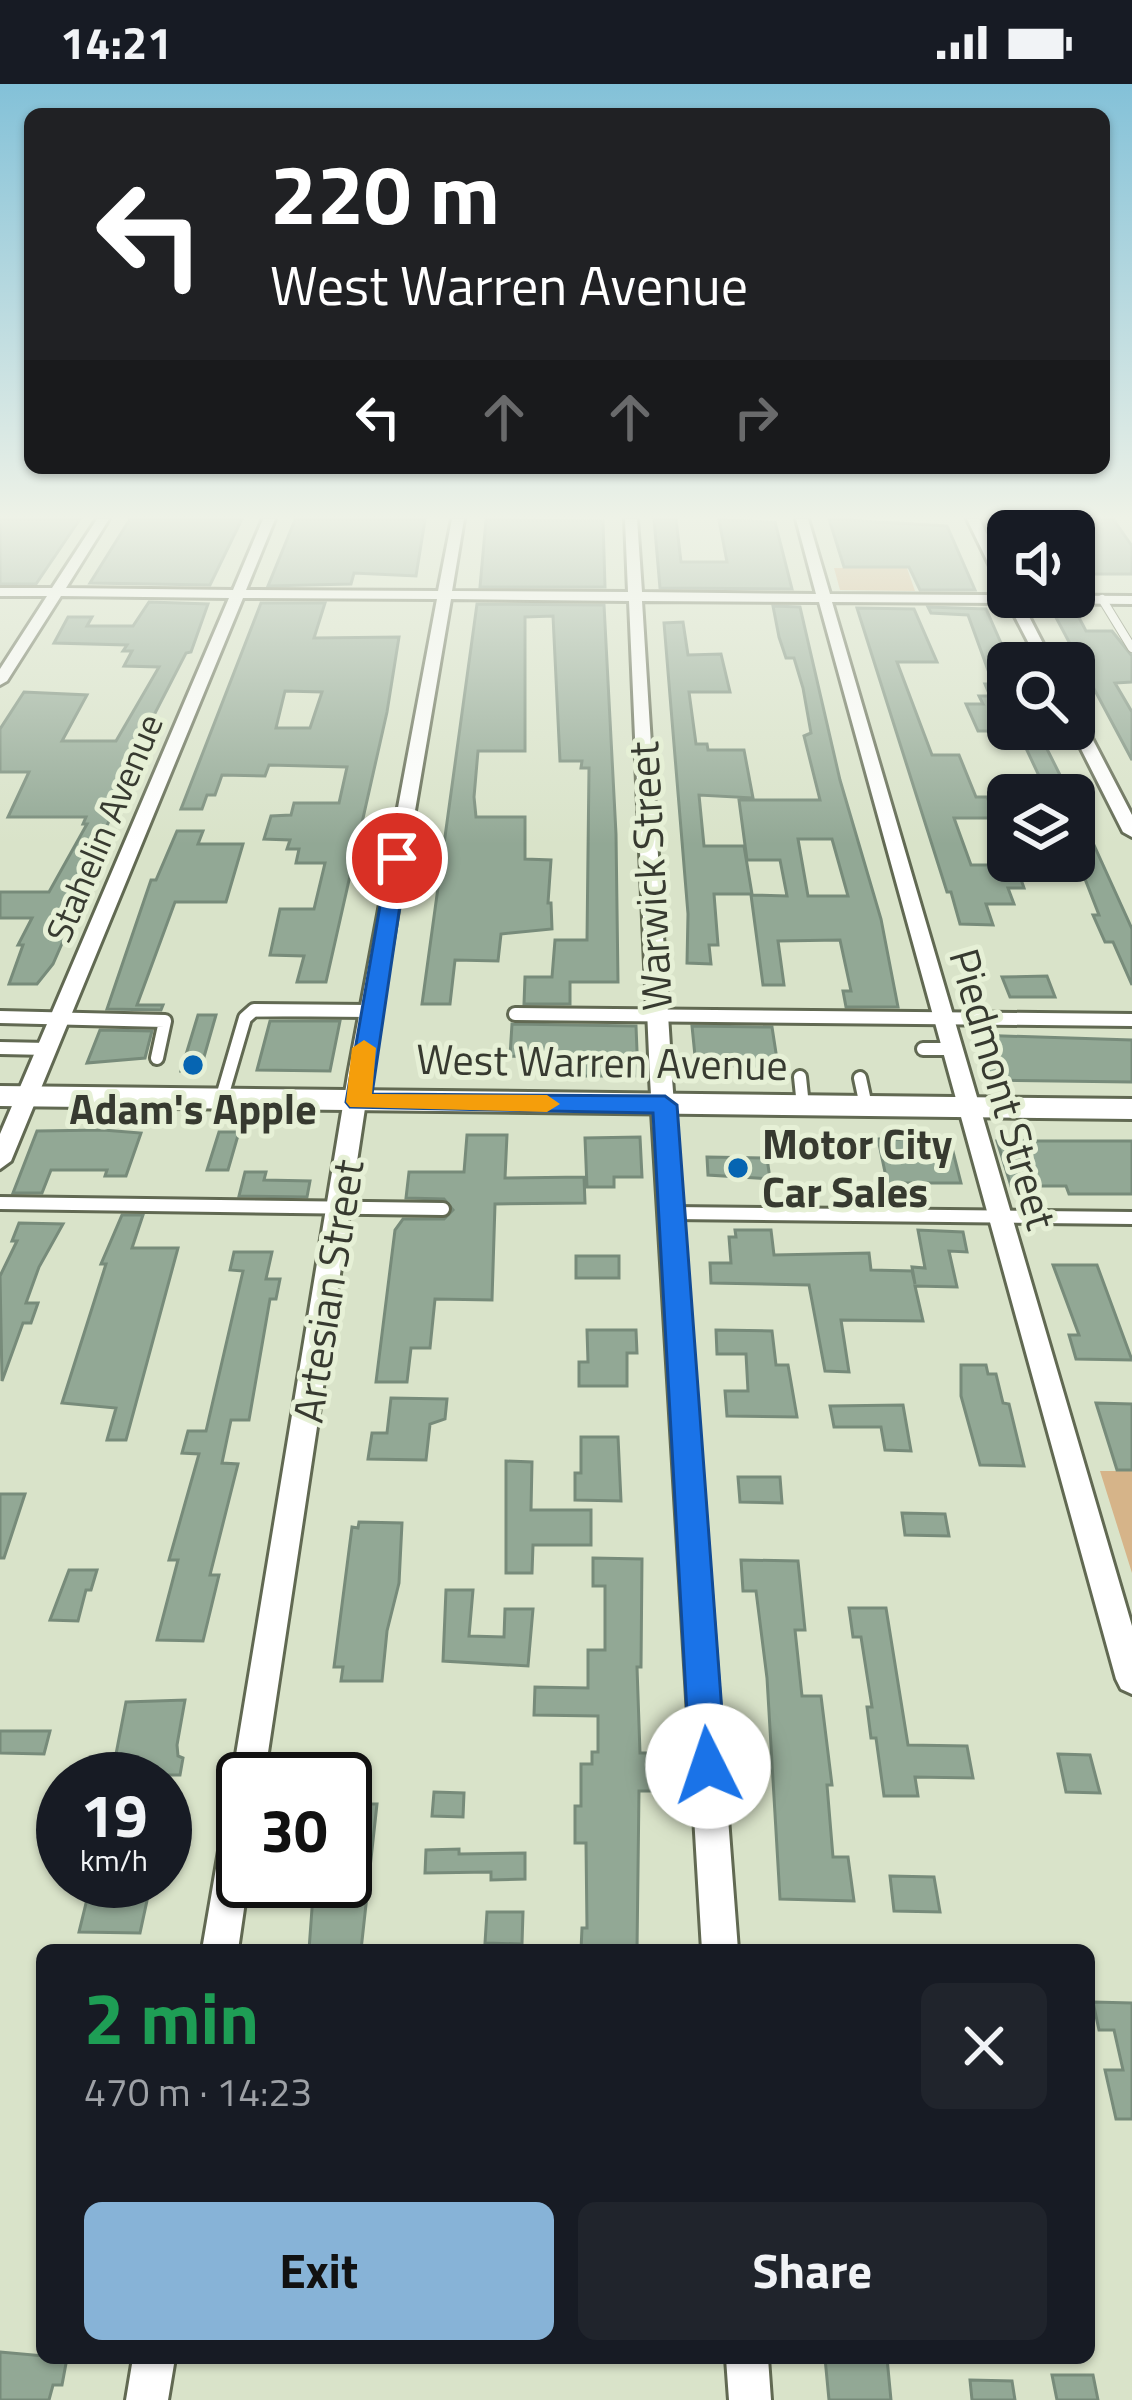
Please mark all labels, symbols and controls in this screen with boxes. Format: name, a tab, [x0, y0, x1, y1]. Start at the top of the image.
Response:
text: 14:21	[60, 8, 172, 76]
text: 220 m	[270, 129, 500, 257]
icon: left	[72, 156, 228, 312]
text: West Warren Avenue	[270, 244, 748, 326]
icon: left	[345, 384, 411, 450]
icon: ahead	[471, 384, 537, 450]
icon: ahead	[597, 384, 663, 450]
icon: right	[723, 384, 789, 450]
map controls	[987, 510, 1095, 882]
button: sound	[987, 510, 1095, 618]
button: search	[987, 642, 1095, 750]
street label: Stahelin Avenue	[31, 705, 176, 951]
street label: Warwick Street	[610, 740, 688, 1012]
button: layers	[987, 774, 1095, 882]
pin	[346, 807, 448, 909]
icon: arrive	[364, 825, 430, 891]
street label: Piedmont Street	[933, 941, 1075, 1237]
street label: West Warren Avenue	[416, 1026, 788, 1096]
marker: Adam's Apple	[180, 1052, 206, 1078]
place label: Adam's Apple	[69, 1076, 317, 1140]
place label: Motor City Car Sales	[762, 1111, 953, 1223]
street label: Artesian Street	[275, 1155, 379, 1427]
marker: Motor City Car Sales	[725, 1155, 751, 1181]
position arrow	[645, 1703, 771, 1829]
speed limit sign: 30	[216, 1752, 372, 1908]
text: 19	[80, 1769, 148, 1860]
text: km/h	[80, 1837, 148, 1883]
text: 2 min	[84, 1962, 259, 2072]
button: close	[921, 1983, 1047, 2109]
text: 470 m · 14:23	[84, 2062, 312, 2121]
button: Exit	[84, 2202, 554, 2340]
button: Share	[578, 2202, 1047, 2340]

